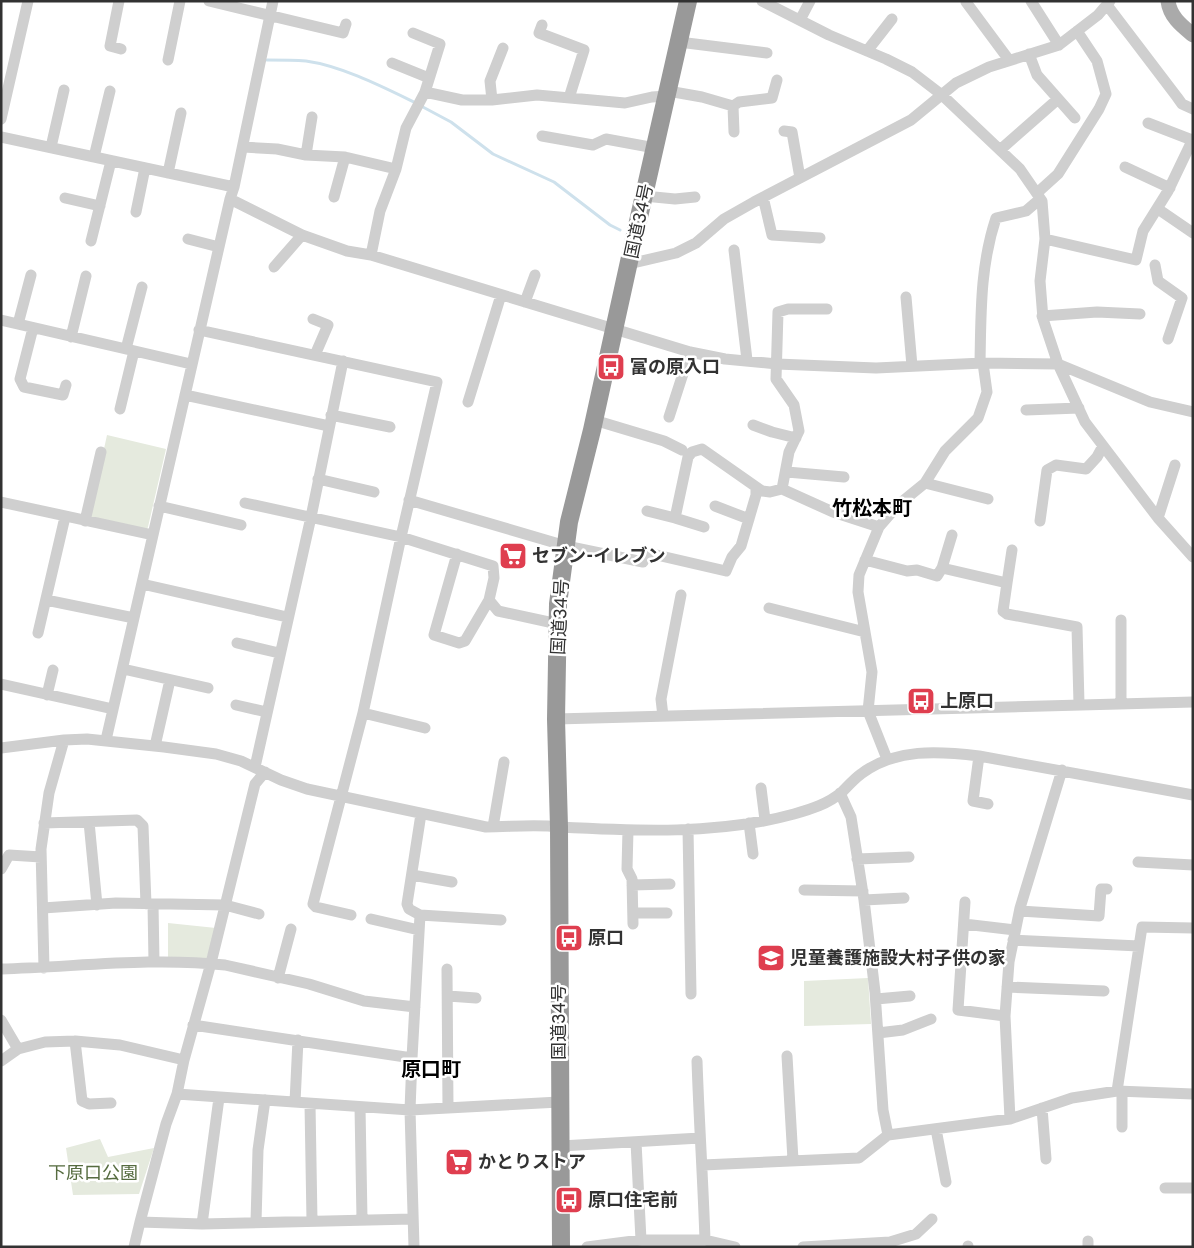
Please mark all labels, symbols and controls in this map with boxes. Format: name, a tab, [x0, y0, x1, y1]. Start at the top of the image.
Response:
street label: 国道34号	[621, 182, 660, 261]
bus stop icon: 富の原入口	[596, 352, 626, 382]
place label: 富の原入口	[630, 357, 720, 380]
district label: 竹松本町	[832, 497, 912, 523]
supermarket icon: セブン-イレブン	[498, 541, 528, 571]
place label: セブン-イレブン	[532, 546, 665, 569]
street label: 国道34号	[548, 579, 575, 656]
bus stop icon: 上原口	[906, 686, 936, 716]
place label: 上原口	[940, 691, 994, 714]
bus stop icon: 原口	[554, 923, 584, 953]
place label: 原口	[588, 928, 624, 951]
school or university icon: 児童養護施設大村子供の家	[756, 943, 786, 973]
place label: 児童養護施設大村子供の家	[790, 948, 1006, 971]
street label: 国道34号	[549, 984, 572, 1060]
district label: 原口町	[401, 1058, 461, 1084]
supermarket icon: かとりストア	[444, 1147, 474, 1177]
place label: かとりストア	[478, 1152, 586, 1175]
park label: 下原口公園	[48, 1163, 138, 1186]
bus stop icon: 原口住宅前	[554, 1185, 584, 1215]
place label: 原口住宅前	[588, 1190, 678, 1213]

